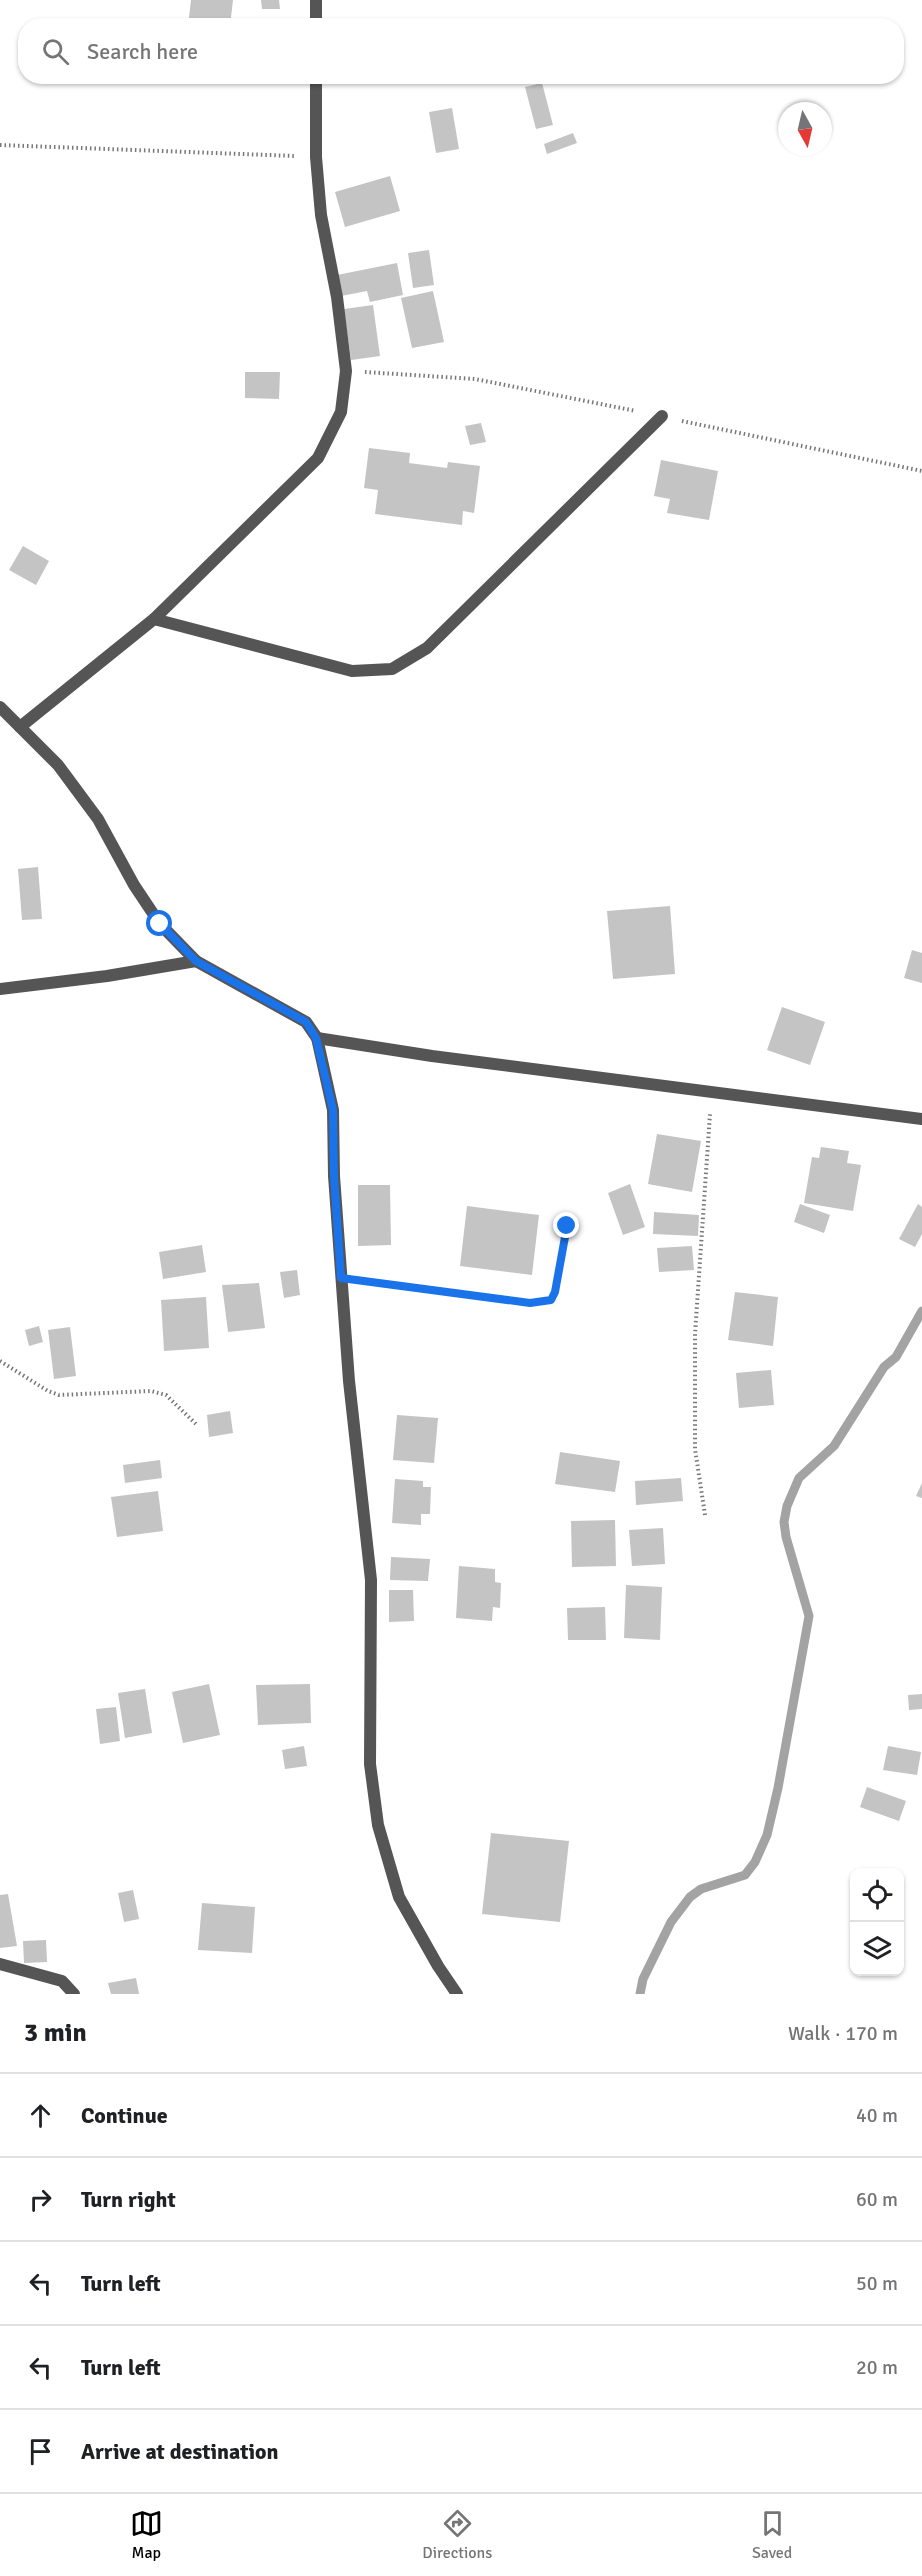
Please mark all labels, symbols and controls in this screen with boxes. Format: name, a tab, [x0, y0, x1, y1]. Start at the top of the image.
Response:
search box	[18, 18, 904, 84]
icon: search	[39, 35, 72, 68]
text: Search here	[87, 38, 198, 65]
north arrow	[778, 102, 832, 156]
route start	[146, 910, 172, 936]
route end	[553, 1212, 579, 1238]
map controls	[850, 1868, 904, 1976]
button: locate	[850, 1868, 904, 1922]
button: layers	[850, 1922, 904, 1976]
text: 3 min	[24, 2017, 87, 2049]
text: Walk · 170 m	[788, 2021, 898, 2046]
icon: ahead	[24, 2099, 57, 2132]
text: Continue	[81, 2102, 168, 2129]
text: 40 m	[856, 2103, 898, 2128]
icon: right	[24, 2183, 57, 2216]
text: Turn right	[81, 2186, 176, 2213]
text: 60 m	[856, 2187, 898, 2212]
icon: left	[24, 2267, 57, 2300]
text: Turn left	[81, 2270, 161, 2297]
text: 50 m	[856, 2271, 898, 2296]
icon: left	[24, 2351, 57, 2384]
text: Turn left	[81, 2354, 161, 2381]
text: 20 m	[856, 2355, 898, 2380]
icon: arrive	[24, 2435, 57, 2468]
text: Arrive at destination	[81, 2438, 278, 2465]
tab: Map	[130, 2507, 163, 2563]
tab: Directions	[422, 2507, 492, 2563]
tab: Saved	[752, 2507, 792, 2563]

